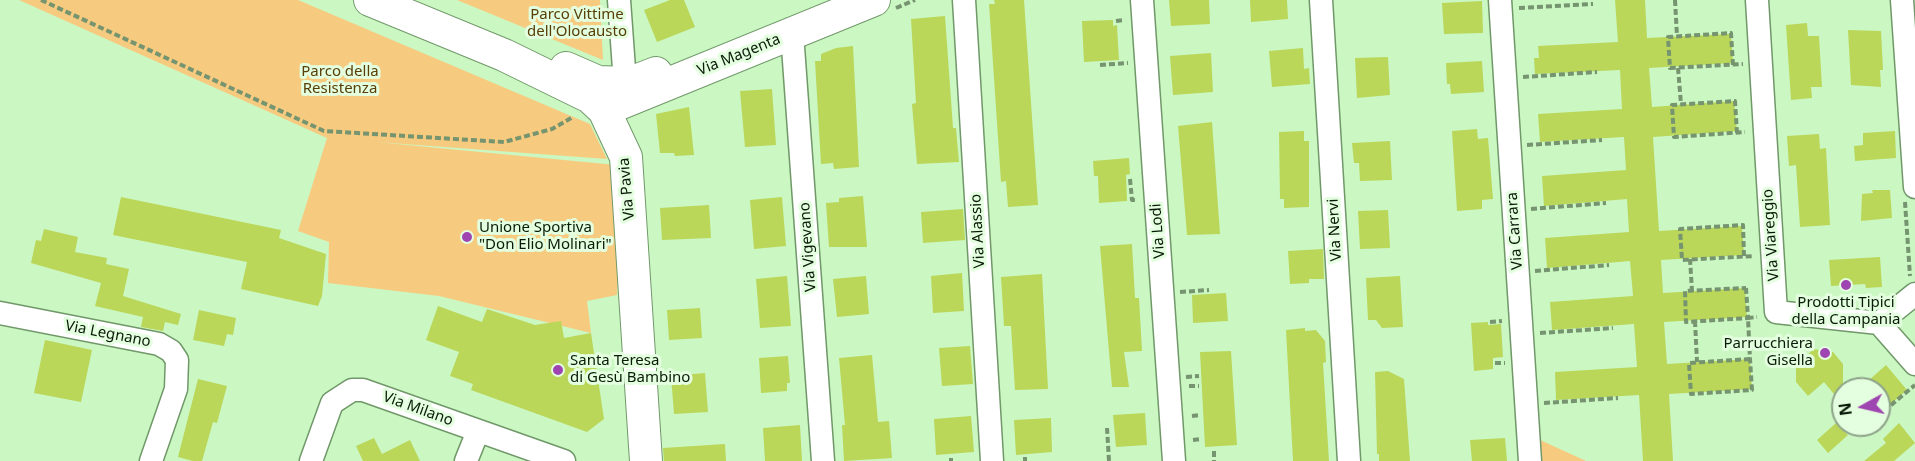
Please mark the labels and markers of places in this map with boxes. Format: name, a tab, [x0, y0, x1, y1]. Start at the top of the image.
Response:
place label: Unione Sportiva "Don Elio Molinari"	[479, 219, 612, 254]
marker: Unione Sportiva "Don Elio Molinari"	[460, 230, 474, 244]
marker: Prodotti Tipici della Campania	[1839, 278, 1853, 292]
place label: Prodotti Tipici della Campania	[1792, 294, 1900, 329]
place label: Parrucchiera Gisella	[1724, 335, 1813, 370]
marker: Parrucchiera Gisella	[1818, 346, 1832, 360]
place label: Santa Teresa di Gesù Bambino	[570, 352, 690, 387]
marker: Santa Teresa di Gesù Bambino	[551, 363, 565, 377]

